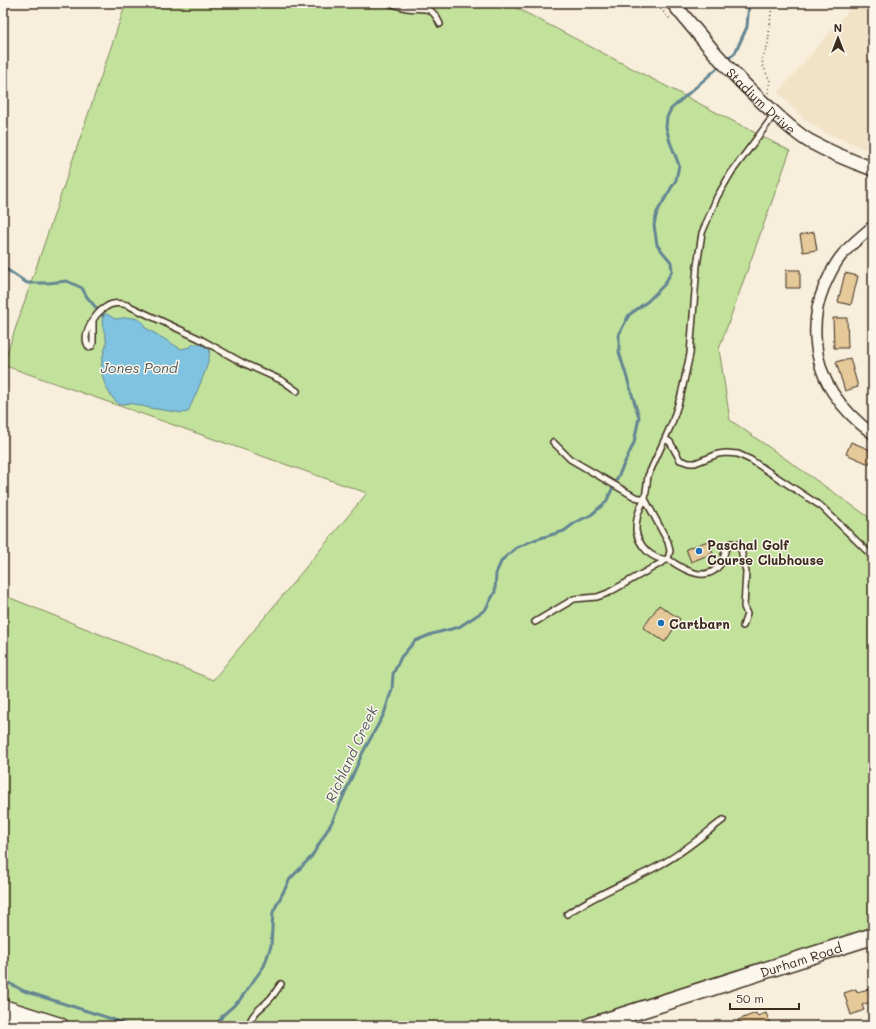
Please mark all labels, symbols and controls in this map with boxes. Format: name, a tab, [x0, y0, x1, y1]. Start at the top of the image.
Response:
north arrow	[818, 18, 858, 58]
text: N	[834, 20, 842, 35]
street label: Stadium Drive	[723, 64, 800, 137]
water label: Jones Pond	[100, 358, 179, 377]
place label: Paschal Golf Course Clubhouse	[707, 536, 824, 568]
marker: Paschal Golf Course Clubhouse	[694, 546, 704, 556]
place label: Cartbarn	[669, 615, 730, 632]
marker: Cartbarn	[656, 618, 666, 628]
water label: Richland Creek	[320, 702, 382, 805]
street label: Durham Road	[758, 938, 844, 980]
scale bar	[730, 985, 799, 1011]
text: 50 m	[736, 990, 764, 1006]

